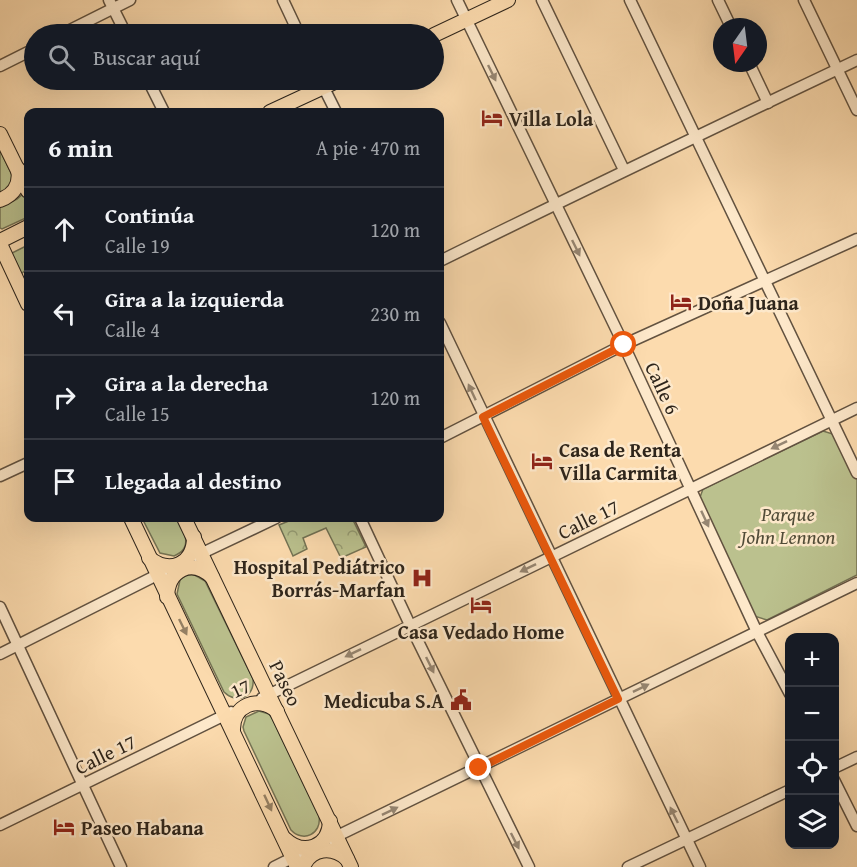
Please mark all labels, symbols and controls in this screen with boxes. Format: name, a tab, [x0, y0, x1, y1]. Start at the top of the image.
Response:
north arrow	[713, 18, 767, 72]
search box	[24, 24, 444, 90]
icon: search	[45, 41, 78, 74]
text: Buscar aquí	[93, 41, 200, 73]
one-way arrow	[487, 64, 496, 81]
place label: Villa Lola	[509, 104, 594, 133]
hotel icon: Villa Lola	[480, 106, 504, 130]
text: 6 min	[48, 128, 113, 167]
text: A pie · 470 m	[316, 133, 420, 162]
text: Continúa	[105, 199, 194, 231]
icon: ahead	[48, 213, 81, 246]
text: 120 m	[370, 215, 420, 244]
text: Calle 19	[105, 231, 170, 260]
one-way arrow	[572, 240, 581, 257]
text: Gira a la izquierda	[105, 283, 284, 315]
place label: Doña Juana	[698, 288, 800, 317]
hotel icon: Doña Juana	[669, 290, 693, 314]
icon: left	[48, 297, 81, 330]
text: 230 m	[370, 299, 420, 328]
text: Calle 4	[105, 315, 160, 344]
route start	[610, 331, 636, 357]
street label: Calle 6	[638, 357, 688, 419]
text: Gira a la derecha	[105, 367, 268, 399]
icon: right	[48, 381, 81, 414]
text: 120 m	[370, 383, 420, 412]
one-way arrow	[467, 384, 476, 401]
text: Calle 15	[105, 399, 170, 428]
place label: Casa de Renta Villa Carmita	[559, 435, 682, 487]
one-way arrow	[771, 441, 788, 450]
hotel icon: Casa de Renta Villa Carmita	[530, 449, 554, 473]
icon: arrive	[48, 465, 81, 498]
text: Llegada al destino	[105, 465, 281, 497]
street label: Calle 17	[553, 492, 623, 546]
park label: Parque John Lennon	[738, 499, 835, 551]
one-way arrow	[700, 511, 709, 528]
place label: Hospital Pediátrico Borrás-Marfan	[234, 552, 405, 604]
one-way arrow	[520, 563, 537, 572]
hospital icon: Hospital Pediátrico Borrás-Marfan	[410, 566, 434, 590]
hotel icon: Casa Vedado Home	[469, 593, 493, 617]
place label: Casa Vedado Home	[398, 617, 564, 646]
one-way arrow	[178, 619, 187, 636]
map controls	[785, 633, 839, 849]
button: +	[785, 633, 839, 687]
one-way arrow	[345, 649, 362, 658]
street label: Paseo	[263, 655, 309, 711]
one-way arrow	[425, 657, 434, 674]
street label: 17	[225, 671, 255, 705]
one-way arrow	[633, 684, 650, 693]
place label: Medicuba S.A	[324, 686, 444, 715]
button: −	[785, 687, 839, 741]
public building icon: Medicuba S.A	[449, 688, 473, 712]
street label: Calle 17	[70, 727, 140, 781]
button: locate	[785, 741, 839, 795]
route end	[465, 754, 491, 780]
one-way arrow	[263, 794, 272, 811]
button: layers	[785, 795, 839, 849]
one-way arrow	[382, 806, 399, 815]
one-way arrow	[669, 806, 678, 823]
place label: Paseo Habana	[81, 813, 204, 842]
hotel icon: Paseo Habana	[52, 815, 76, 839]
one-way arrow	[511, 832, 520, 849]

